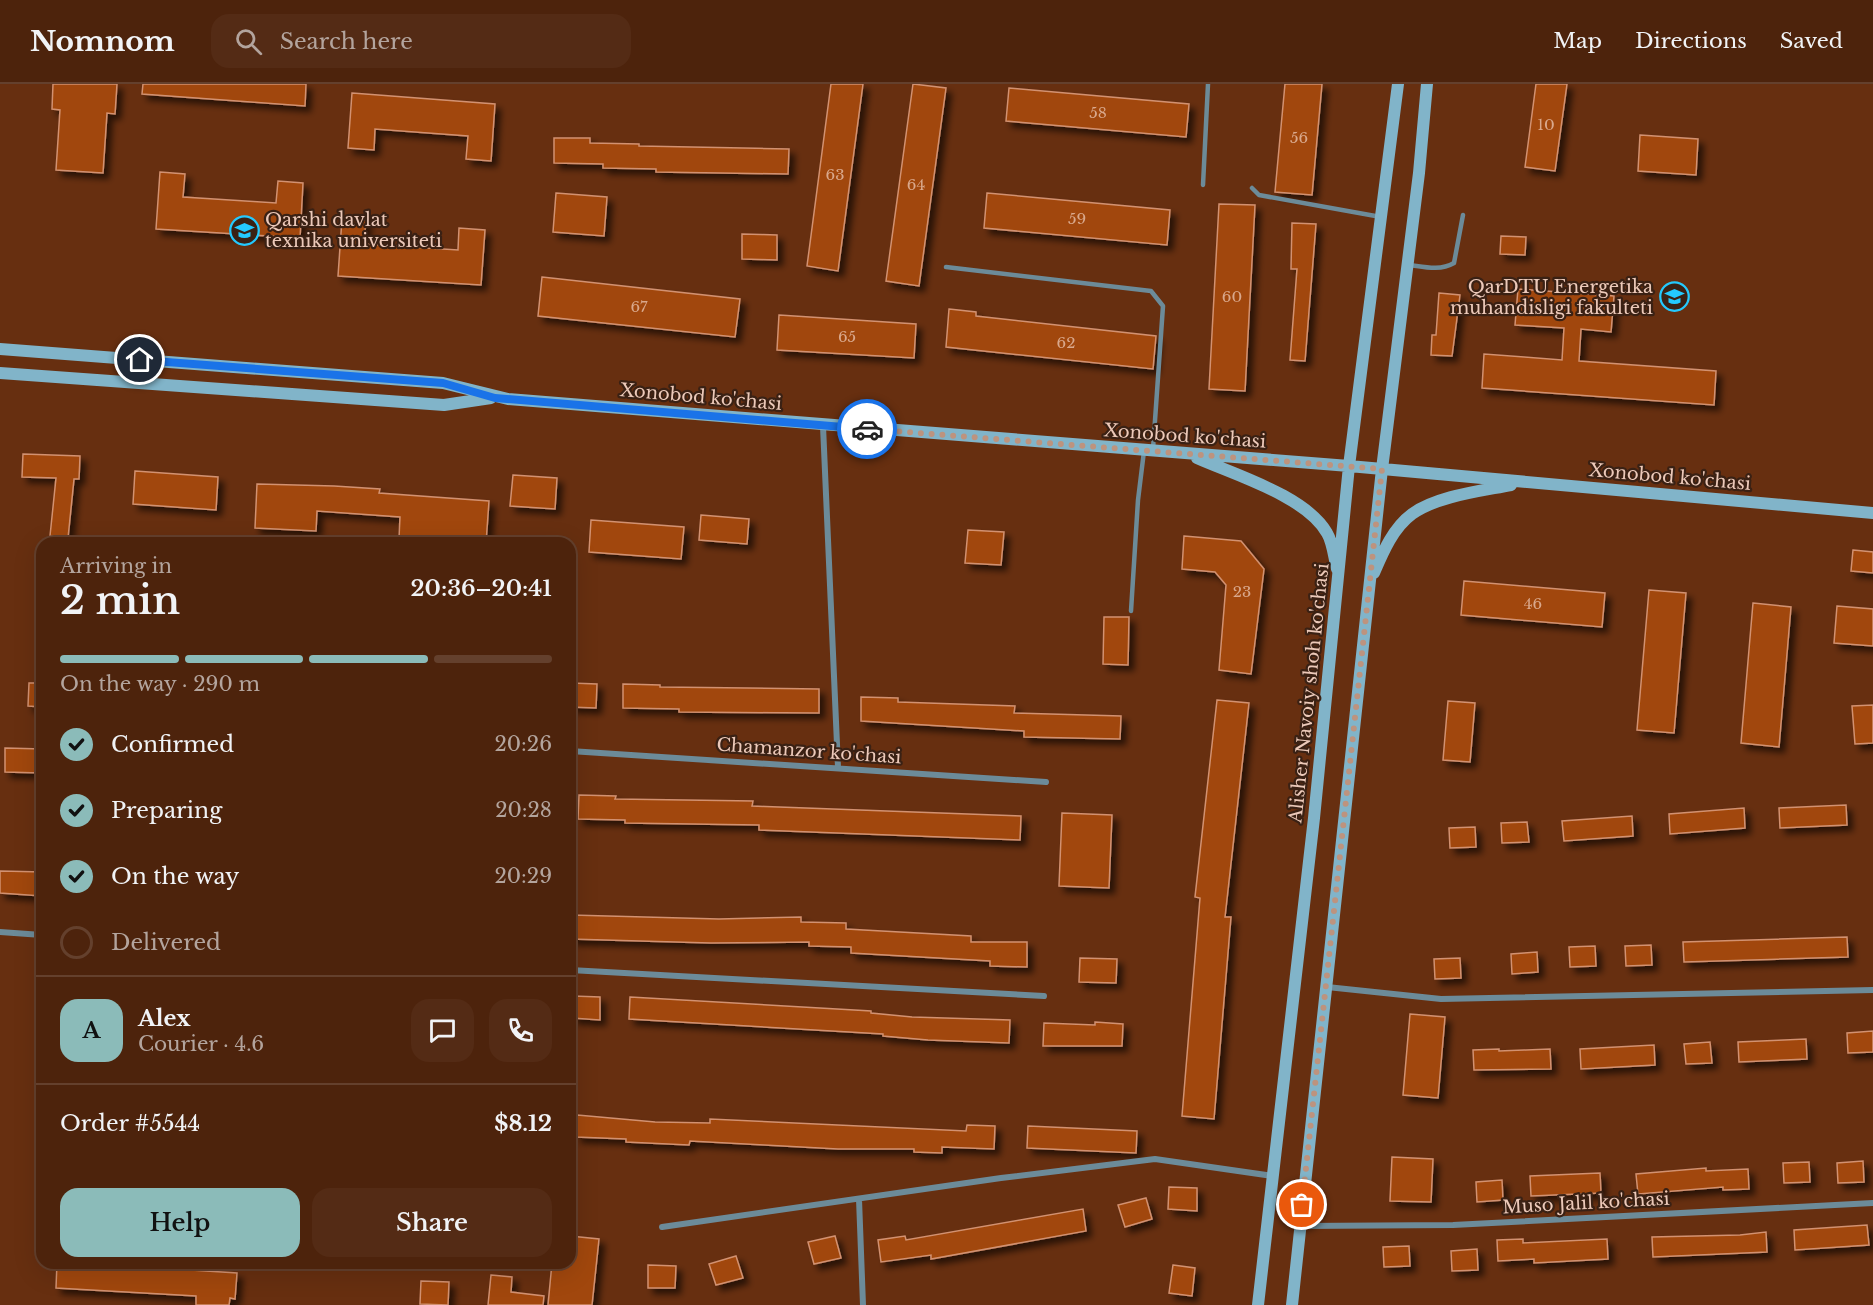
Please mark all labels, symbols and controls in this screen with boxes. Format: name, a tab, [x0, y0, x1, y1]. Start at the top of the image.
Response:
search box	[211, 14, 631, 68]
text: Nomnom	[30, 24, 175, 59]
icon: search	[232, 25, 265, 58]
text: Search here	[280, 28, 413, 55]
text: Map	[1553, 28, 1602, 54]
text: Directions	[1635, 28, 1747, 54]
text: Saved	[1780, 28, 1843, 54]
house number: 58	[1089, 103, 1107, 122]
house number: 10	[1537, 115, 1555, 134]
house number: 56	[1290, 128, 1308, 147]
house number: 63	[826, 165, 844, 184]
house number: 64	[907, 175, 925, 194]
place label: Qarshi davlat texnika universiteti	[265, 209, 442, 252]
house number: 59	[1068, 209, 1086, 228]
school or university icon: Qarshi davlat texnika universiteti	[228, 214, 260, 246]
place label: QarDTU Energetika muhandisligi fakulteti	[1450, 276, 1653, 319]
school or university icon: QarDTU Energetika muhandisligi fakulteti	[1658, 281, 1690, 313]
house number: 60	[1222, 287, 1242, 306]
house number: 67	[630, 297, 648, 316]
house number: 65	[838, 327, 856, 346]
house number: 62	[1057, 333, 1075, 352]
pin	[114, 334, 165, 385]
icon: home	[123, 343, 156, 376]
street label: Xonobod ko'chasi	[619, 379, 783, 415]
courier	[837, 399, 897, 459]
icon: car	[851, 413, 884, 446]
street label: Xonobod ko'chasi	[1103, 419, 1267, 453]
street label: Xonobod ko'chasi	[1588, 459, 1752, 495]
text: Arriving in	[60, 554, 172, 578]
street label: Alisher Navoiy shoh ko'chasi	[1284, 562, 1334, 825]
text: 20:36–20:41	[410, 575, 552, 602]
text: 2 min	[60, 576, 180, 625]
house number: 23	[1233, 582, 1251, 601]
house number: 46	[1524, 594, 1542, 613]
text: On the way · 290 m	[60, 672, 260, 696]
icon: check	[60, 728, 93, 761]
text: Confirmed	[111, 731, 234, 758]
text: 20:26	[495, 732, 552, 756]
street label: Chamanzor ko'chasi	[716, 734, 902, 768]
icon: check	[60, 794, 93, 827]
text: Preparing	[111, 797, 222, 824]
text: 20:28	[495, 798, 552, 822]
icon: check	[60, 860, 93, 893]
text: On the way	[111, 863, 239, 890]
text: 20:29	[495, 864, 552, 888]
text: Delivered	[111, 929, 221, 956]
button: chat	[411, 999, 474, 1062]
button: phone	[489, 999, 552, 1062]
text: Alex	[138, 1005, 191, 1032]
text: A	[83, 1017, 100, 1044]
text: Courier · 4.6	[138, 1032, 264, 1056]
text: Order #5544	[60, 1110, 200, 1137]
text: $8.12	[494, 1110, 552, 1137]
pin	[1276, 1179, 1327, 1230]
button: Help	[60, 1188, 300, 1257]
button: Share	[312, 1188, 552, 1257]
icon: bag	[1285, 1188, 1318, 1221]
street label: Muso Jalil ko'chasi	[1502, 1188, 1670, 1218]

